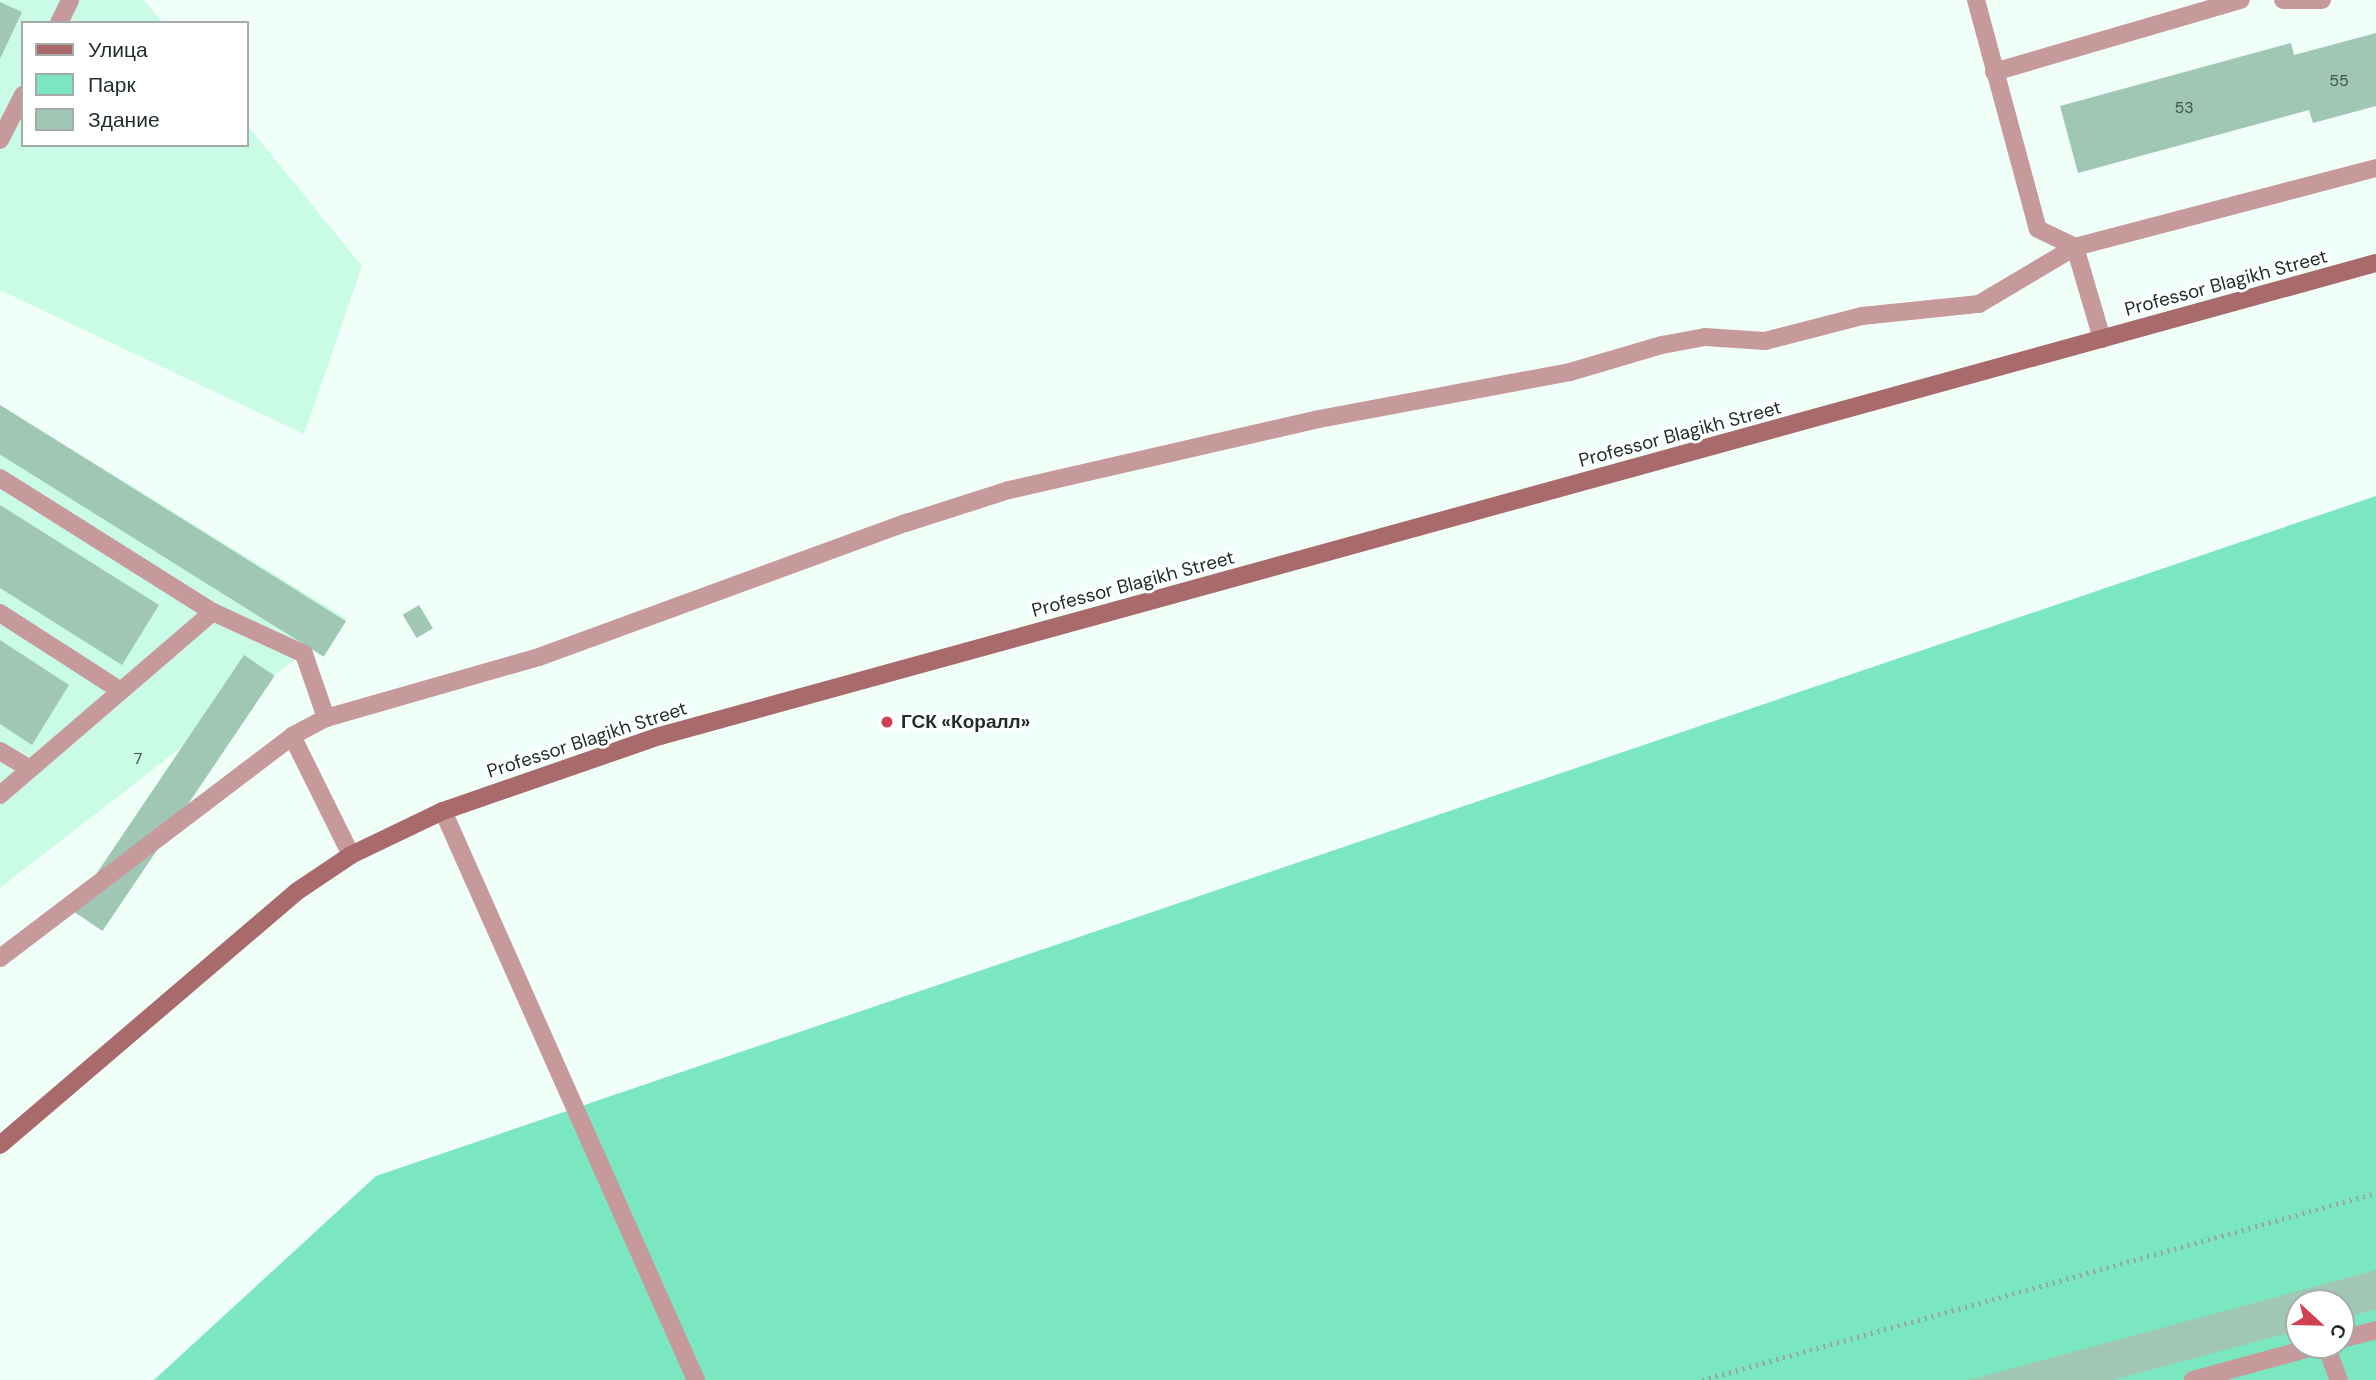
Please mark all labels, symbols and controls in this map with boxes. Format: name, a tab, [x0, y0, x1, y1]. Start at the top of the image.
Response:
legend	[21, 21, 248, 147]
text: Улица	[88, 36, 148, 64]
text: Парк	[88, 71, 136, 99]
house number: 55	[2329, 71, 2349, 91]
house number: 53	[2174, 98, 2194, 118]
text: Здание	[88, 106, 160, 134]
street label: Professor Blagikh Street	[2122, 245, 2330, 321]
street label: Professor Blagikh Street	[1576, 396, 1784, 472]
street label: Professor Blagikh Street	[1029, 546, 1237, 622]
street label: Professor Blagikh Street	[484, 697, 690, 783]
place label: ГСК «Коралл»	[901, 711, 1030, 733]
marker: ГСК «Коралл»	[879, 714, 895, 730]
house number: 7	[134, 749, 142, 769]
north arrow	[2285, 1289, 2355, 1359]
text: С	[2324, 1320, 2352, 1342]

